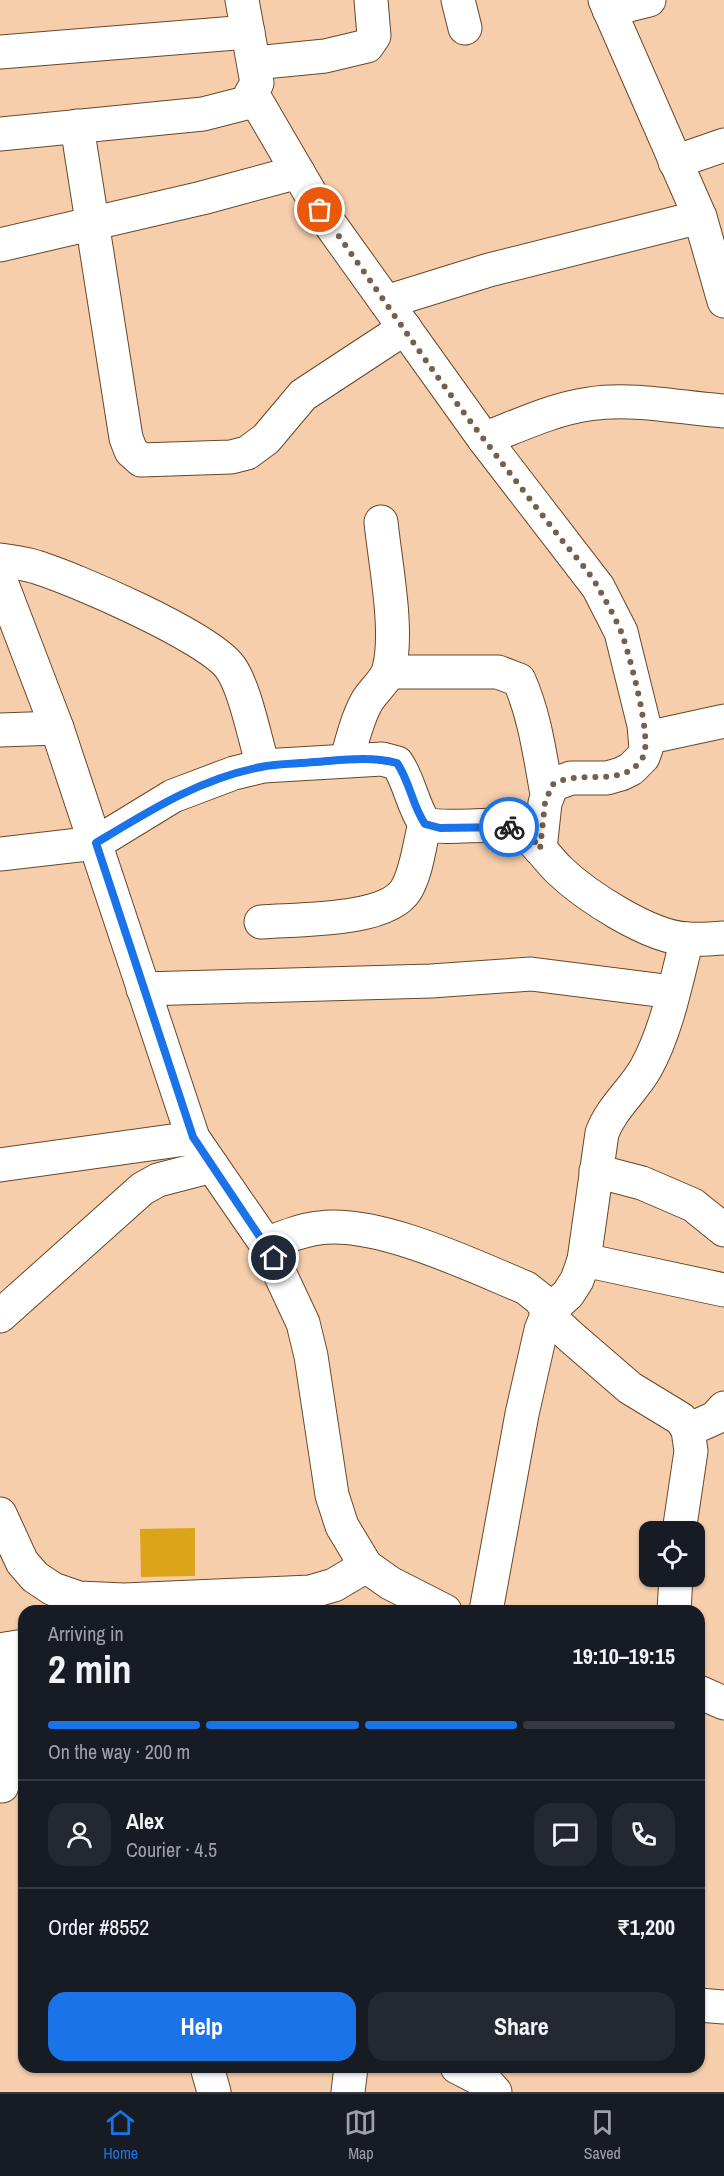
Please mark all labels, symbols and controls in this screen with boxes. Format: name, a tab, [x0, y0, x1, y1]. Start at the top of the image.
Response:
pin	[294, 184, 345, 235]
icon: bag	[303, 193, 336, 226]
courier	[479, 797, 539, 857]
icon: bike	[493, 811, 526, 844]
pin	[248, 1232, 299, 1283]
icon: home	[257, 1241, 290, 1274]
map controls	[639, 1521, 705, 1587]
button: locate	[639, 1521, 705, 1587]
text: Arriving in	[48, 1620, 124, 1647]
text: 19:10–19:15	[573, 1641, 675, 1671]
text: 2 min	[48, 1643, 132, 1695]
text: On the way · 200 m	[48, 1738, 190, 1765]
button: person	[48, 1803, 111, 1866]
button: chat	[534, 1803, 597, 1866]
button: phone	[612, 1803, 675, 1866]
text: Alex	[126, 1806, 164, 1836]
text: Courier · 4.5	[126, 1836, 217, 1863]
text: Order #8552	[48, 1912, 149, 1942]
text: ₹1,200	[617, 1912, 675, 1942]
button: Help	[48, 1992, 356, 2061]
button: Share	[368, 1992, 675, 2061]
tab: Home	[103, 2106, 138, 2164]
tab: Map	[344, 2106, 377, 2164]
tab: Saved	[584, 2106, 621, 2164]

